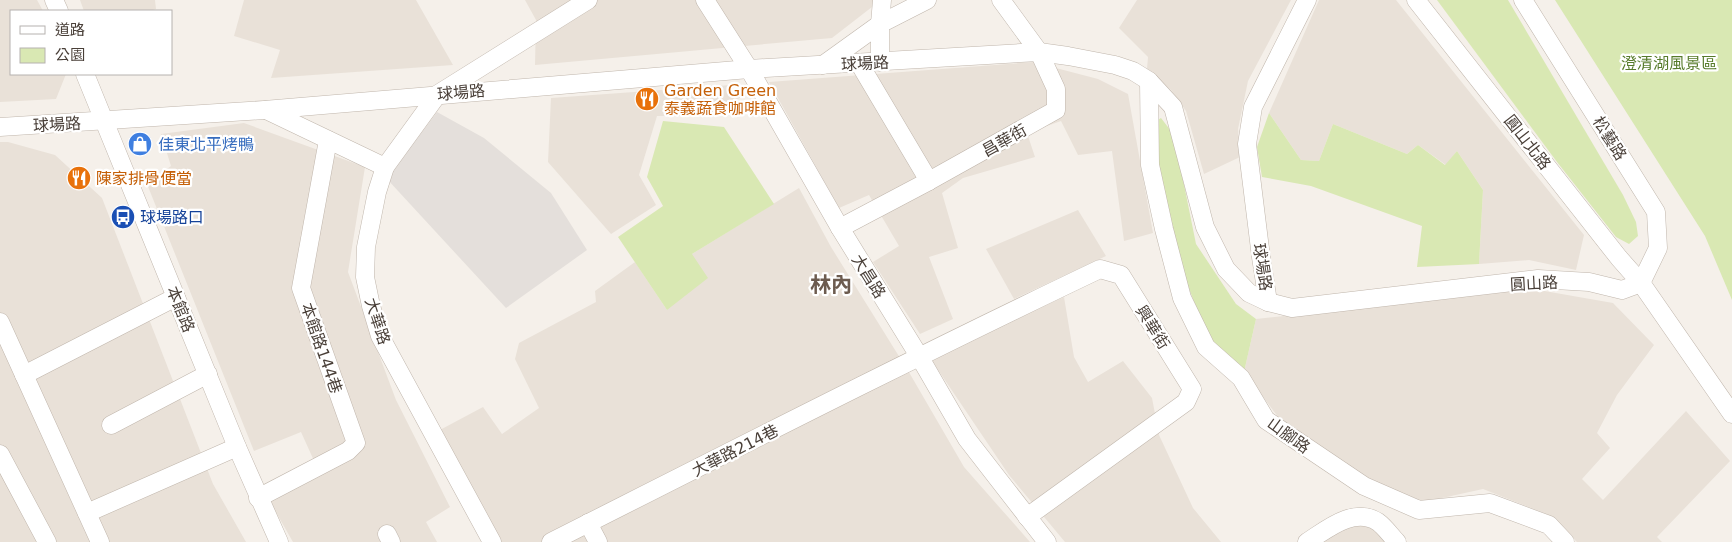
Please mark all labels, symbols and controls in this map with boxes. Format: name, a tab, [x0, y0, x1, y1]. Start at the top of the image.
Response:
legend	[10, 10, 172, 75]
text: 道路	[55, 21, 85, 39]
text: 公園	[55, 46, 85, 64]
street label: 球場路	[841, 53, 889, 74]
park label: 澄清湖風景區	[1621, 54, 1717, 73]
street label: 球場路	[436, 81, 486, 104]
place label: Garden Green 泰義蔬食咖啡館	[664, 81, 776, 118]
restaurant icon: Garden Green 泰義蔬食咖啡館	[634, 86, 660, 112]
street label: 圓山北路	[1500, 111, 1555, 173]
street label: 松藝路	[1589, 113, 1630, 164]
street label: 球場路	[33, 114, 81, 135]
street label: 昌華街	[979, 120, 1030, 160]
shop icon: 佳東北平烤鴨	[127, 131, 153, 157]
place label: 佳東北平烤鴨	[158, 135, 254, 154]
restaurant icon: 陳家排骨便當	[66, 165, 92, 191]
place label: 陳家排骨便當	[96, 169, 192, 188]
bus stop icon: 球場路口	[110, 204, 136, 230]
place label: 球場路口	[140, 208, 204, 227]
street label: 球場路	[1249, 242, 1276, 292]
street label: 大昌路	[848, 251, 889, 302]
district label: 林內	[810, 273, 852, 297]
street label: 圓山路	[1510, 273, 1558, 294]
street label: 本館路	[163, 283, 198, 335]
street label: 大華路	[361, 295, 394, 347]
street label: 本館路144巷	[297, 300, 346, 396]
street label: 興華街	[1132, 302, 1173, 353]
street label: 山腳路	[1264, 414, 1314, 457]
street label: 大華路214巷	[689, 421, 782, 480]

